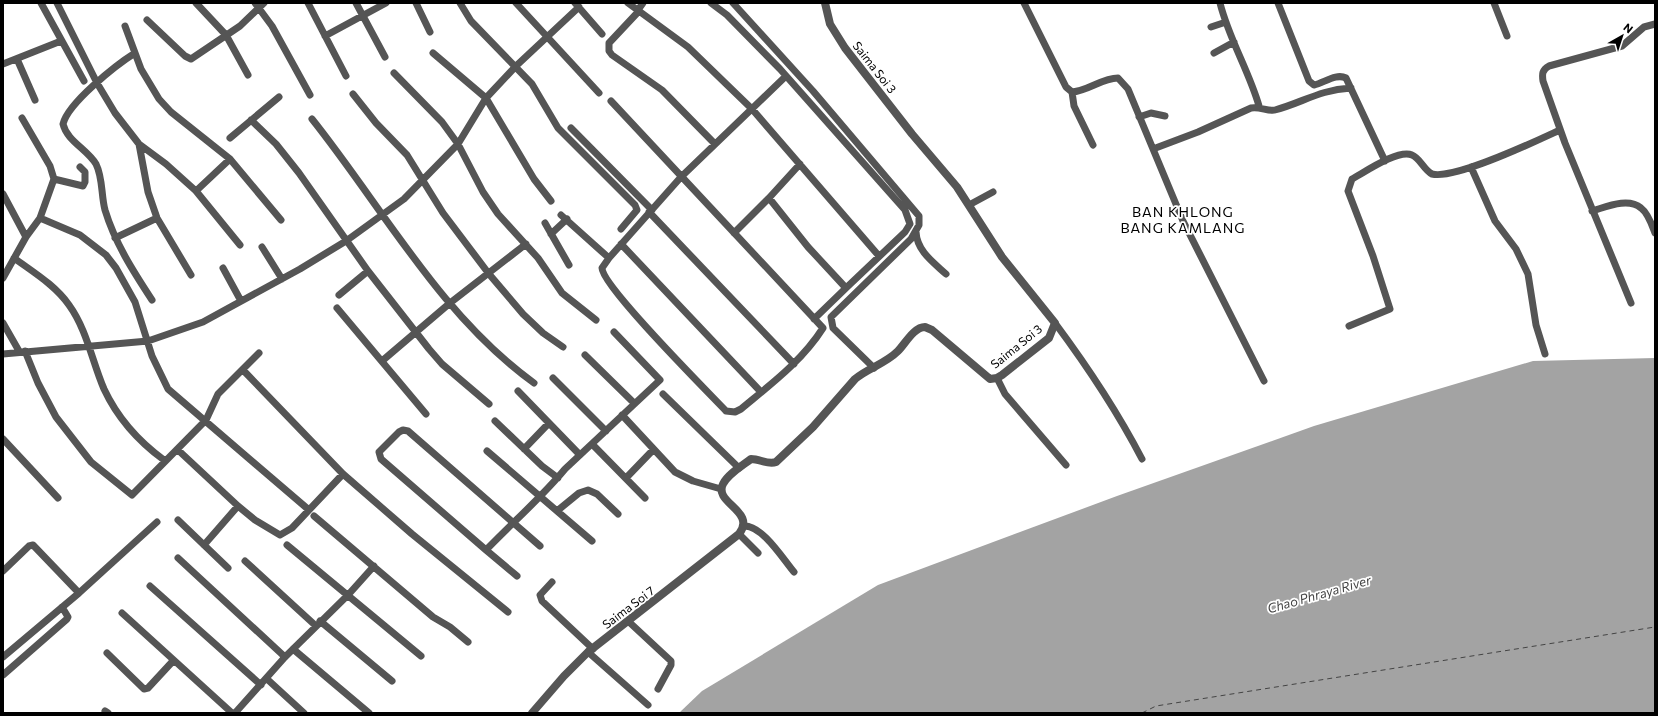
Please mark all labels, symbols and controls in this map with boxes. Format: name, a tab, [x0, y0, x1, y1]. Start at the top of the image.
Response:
north arrow	[1602, 16, 1642, 56]
text: N	[1621, 20, 1636, 35]
street label: Saima Soi 3	[850, 38, 900, 96]
district label: BAN KHLONG BANG KAMLANG	[1120, 203, 1246, 236]
street label: Saima Soi 3	[988, 321, 1045, 371]
water label: Chao Phraya River	[1265, 571, 1373, 616]
street label: Saima Soi 7	[599, 583, 657, 631]

